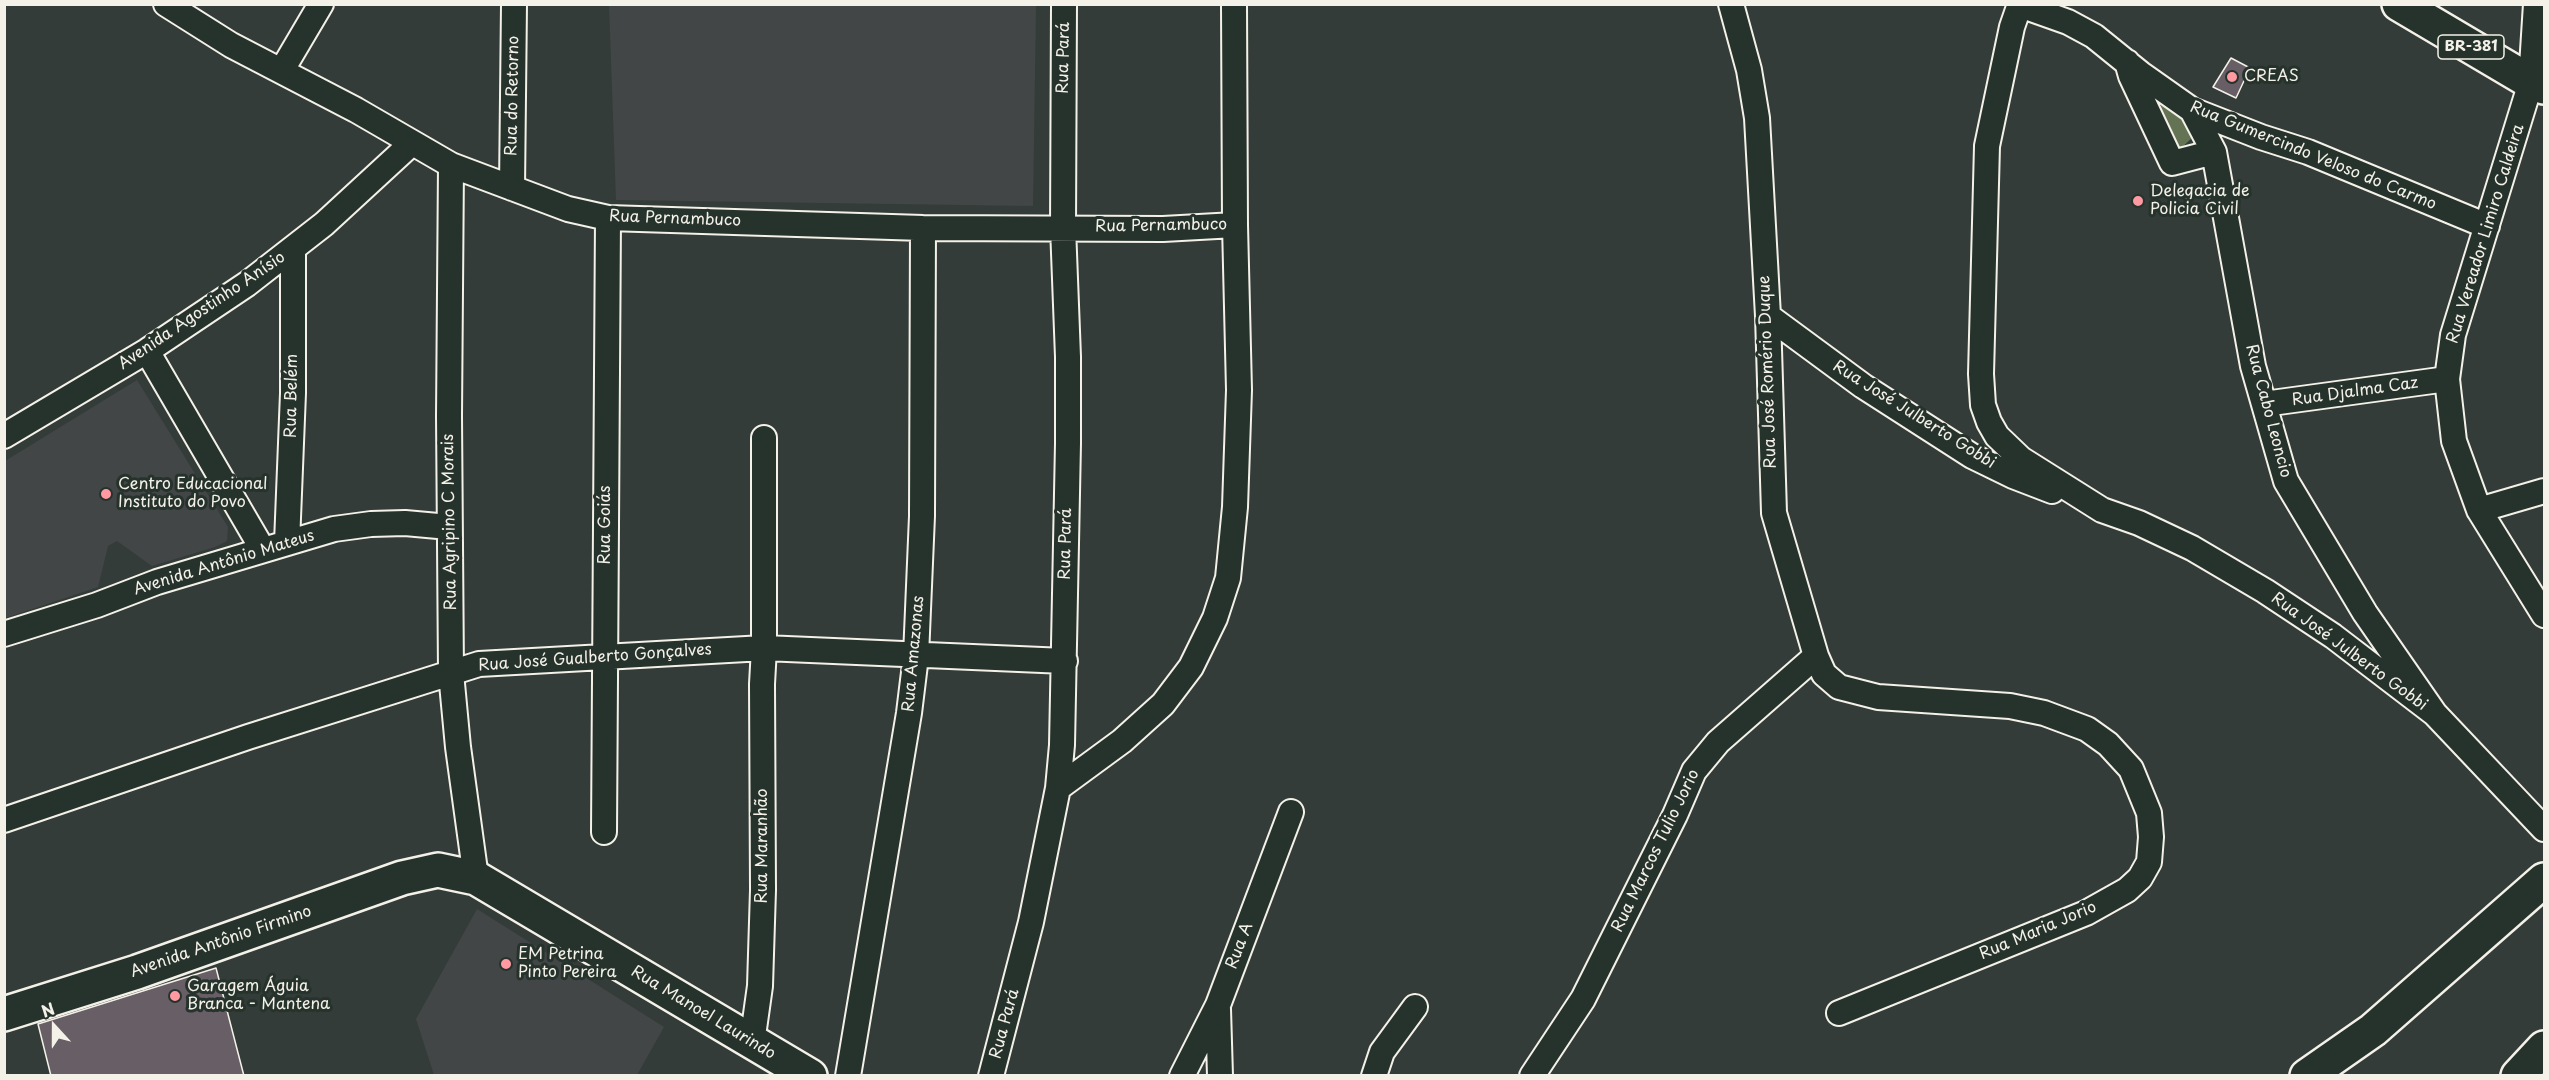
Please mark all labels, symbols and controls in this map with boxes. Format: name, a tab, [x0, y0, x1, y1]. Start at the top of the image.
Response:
street label: Rua Pará	[1054, 22, 1074, 94]
road number: BR-381	[2438, 35, 2504, 59]
street label: Rua do Retorno	[502, 36, 524, 156]
place label: CREAS	[2244, 67, 2299, 87]
marker: CREAS	[2225, 70, 2239, 84]
street label: Rua Gumercindo Veloso do Carmo	[2187, 98, 2439, 214]
street label: Rua Vereador Limiro Caldeira	[2443, 122, 2529, 346]
place label: Delegacia de Policia Civil	[2150, 182, 2249, 220]
marker: Delegacia de Policia Civil	[2131, 194, 2145, 208]
street label: Rua Pernambuco	[609, 207, 741, 231]
street label: Rua Pernambuco	[1095, 215, 1227, 237]
street label: Avenida Agostinho Anísio	[115, 248, 289, 374]
street label: Rua José Romério Duque	[1755, 275, 1781, 469]
street label: Rua Cabo Leoncio	[2241, 342, 2295, 480]
street label: Rua Belém	[282, 354, 302, 438]
street label: Rua José Julberto Gobbi	[1829, 357, 1999, 473]
street label: Rua Djalma Caz	[2291, 374, 2419, 410]
street label: Rua Agripino C Morais	[439, 434, 461, 610]
place label: Centro Educacional Instituto do Povo	[118, 475, 267, 513]
street label: Rua Goiás	[596, 485, 616, 565]
marker: Centro Educacional Instituto do Povo	[99, 487, 113, 501]
street label: Rua Pará	[1056, 508, 1076, 580]
street label: Avenida Antônio Mateus	[131, 526, 317, 600]
street label: Rua José Julberto Gobbi	[2267, 589, 2431, 715]
street label: Rua Amazonas	[899, 595, 929, 713]
street label: Rua José Gualberto Gonçalves	[478, 640, 712, 676]
street label: Rua Marcos Tulio Jorio	[1608, 766, 1704, 936]
street label: Rua Maranhão	[753, 788, 773, 904]
street label: Rua Maria Jorio	[1977, 898, 2099, 964]
street label: Avenida Antônio Firmino	[128, 902, 314, 982]
street label: Rua A	[1222, 920, 1258, 972]
place label: EM Petrina Pinto Pereira	[518, 945, 617, 983]
marker: EM Petrina Pinto Pereira	[499, 957, 513, 971]
street label: Rua Manoel Laurindo	[627, 962, 779, 1064]
place label: Garagem Águia Branca - Mantena	[187, 977, 330, 1015]
street label: Rua Pará	[986, 987, 1024, 1061]
marker: Garagem Águia Branca - Mantena	[168, 989, 182, 1003]
north arrow	[24, 996, 84, 1056]
text: N	[37, 996, 58, 1023]

